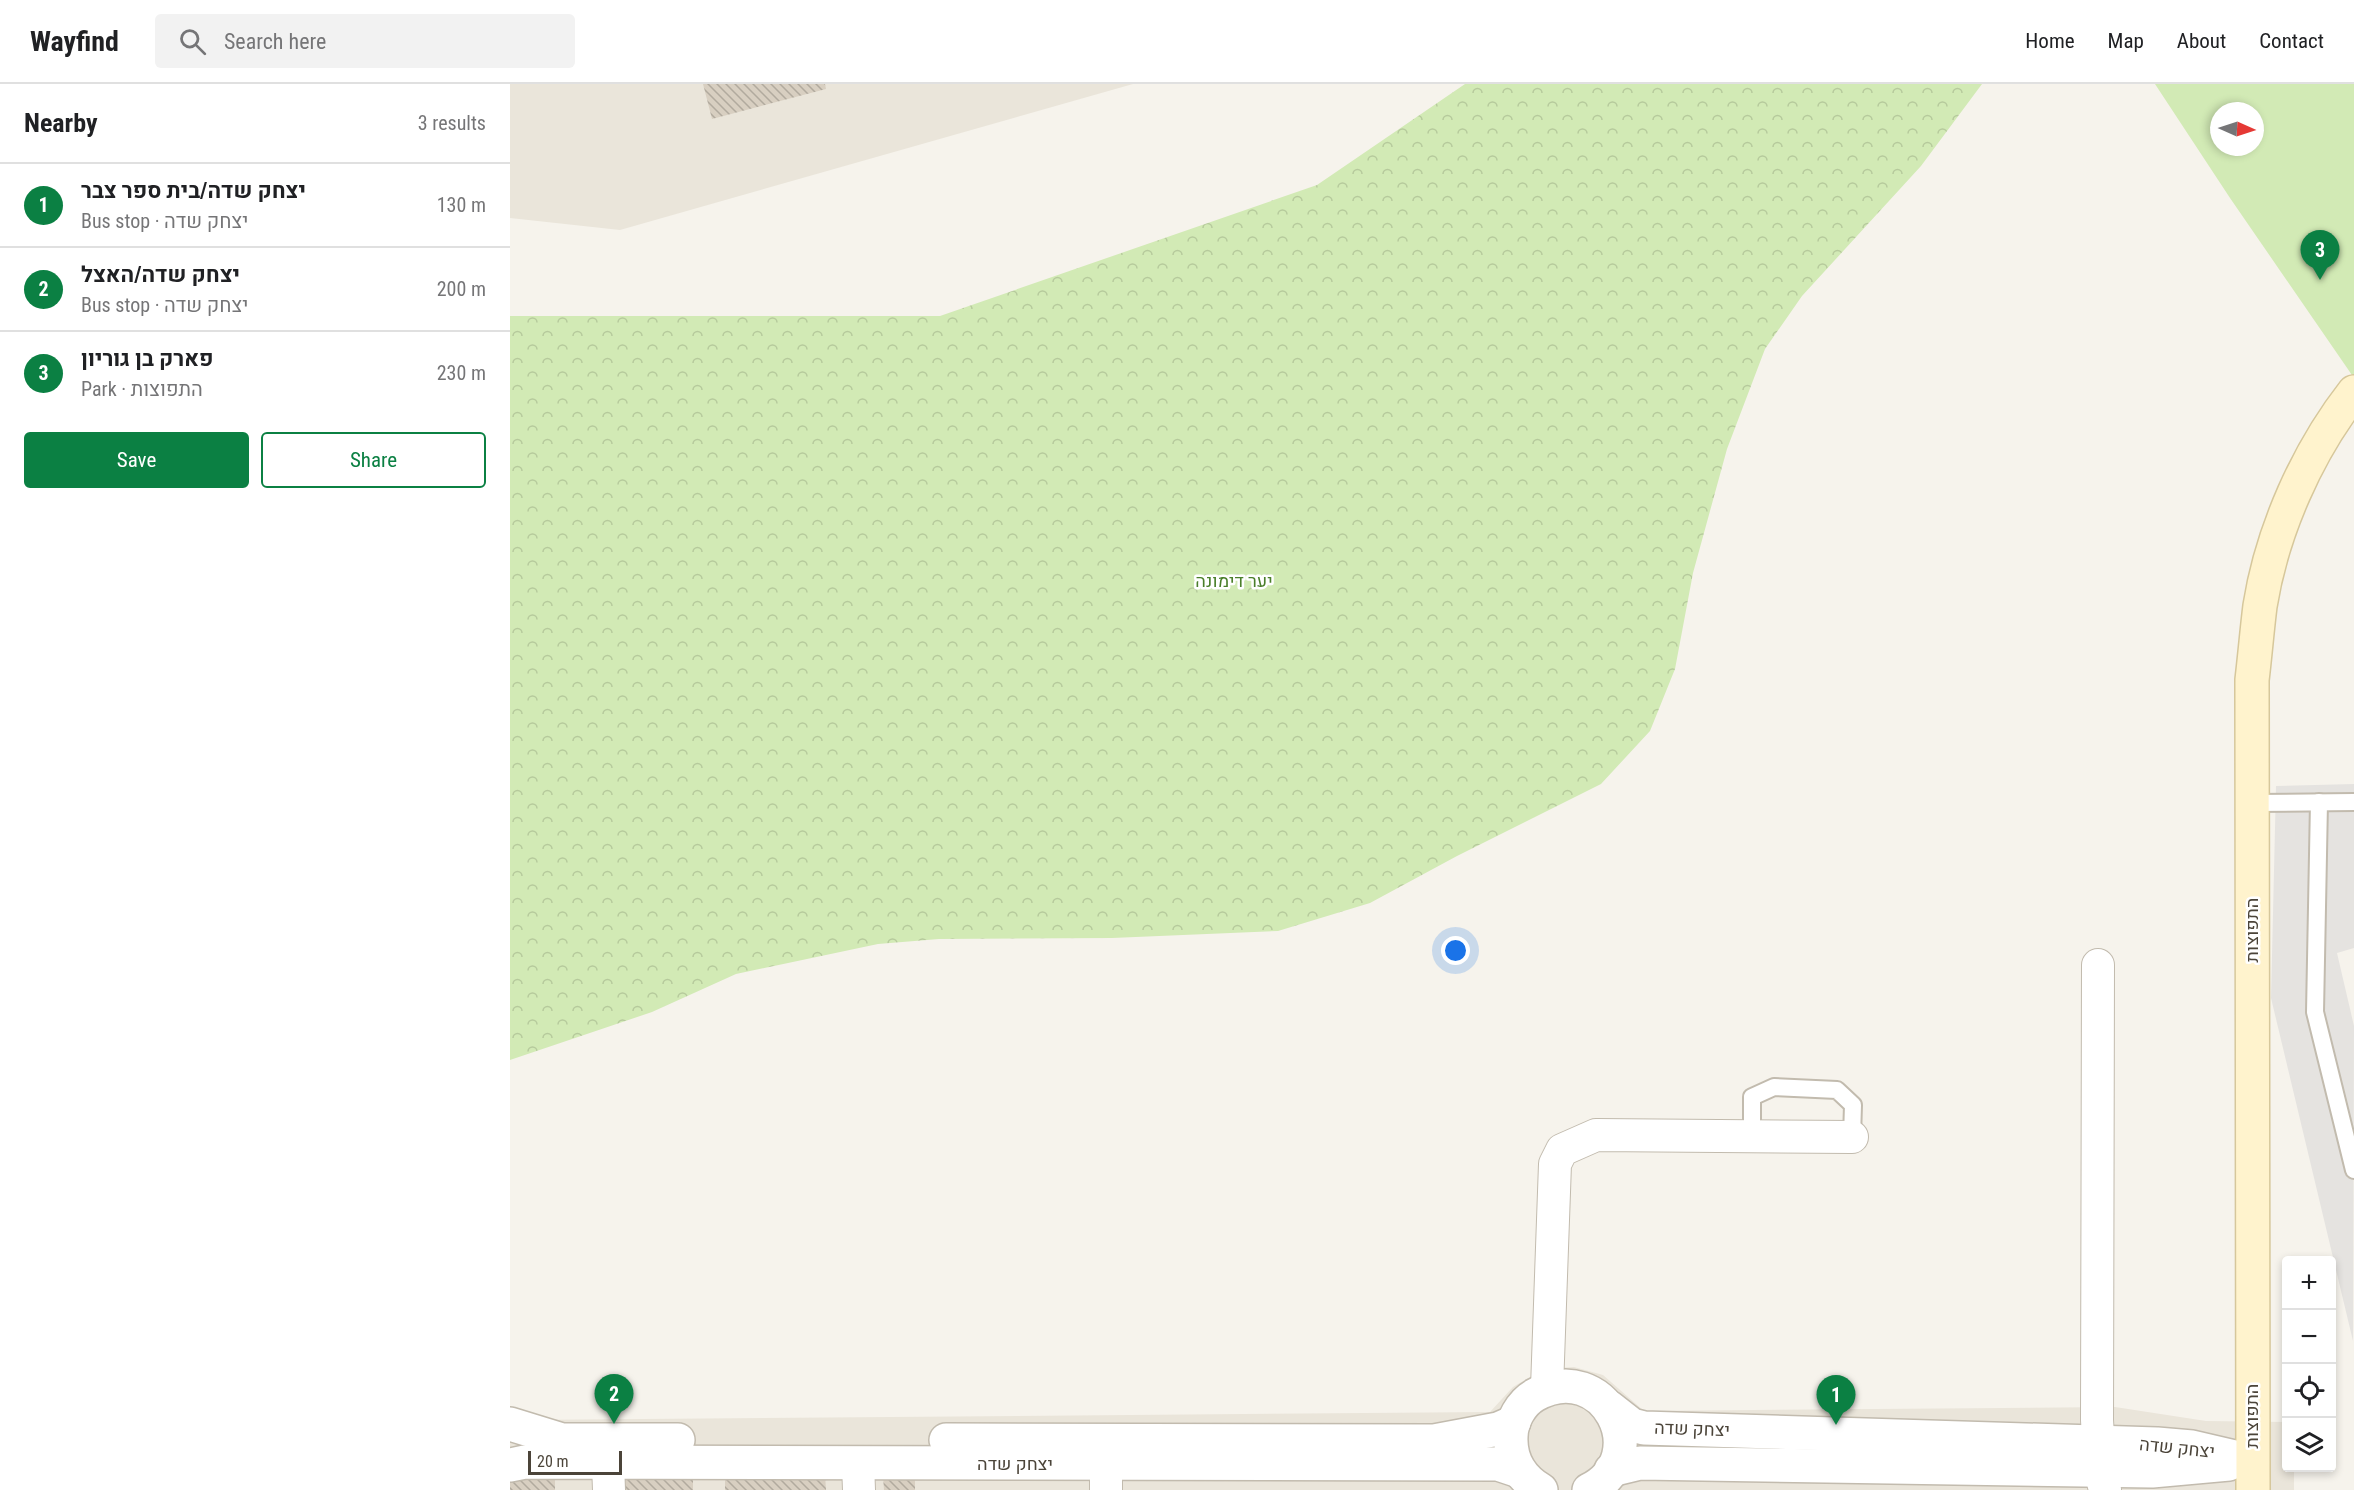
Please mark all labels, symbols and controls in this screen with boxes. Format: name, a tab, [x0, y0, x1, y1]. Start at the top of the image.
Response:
search box	[155, 14, 575, 68]
text: Wayfind	[30, 25, 119, 58]
icon: search	[176, 25, 209, 58]
text: Search here	[224, 29, 326, 54]
text: Home	[2025, 29, 2075, 53]
text: Map	[2108, 29, 2144, 53]
text: About	[2177, 29, 2226, 53]
text: Contact	[2259, 29, 2324, 53]
north arrow	[2210, 102, 2264, 156]
text: Nearby	[24, 108, 98, 138]
text: 3 results	[418, 111, 486, 135]
text: יצחק שדה/בית ספר צבר	[81, 178, 306, 203]
text: 1	[38, 193, 49, 217]
text: 130 m	[437, 193, 486, 217]
text: Bus stop · יצחק שדה	[81, 209, 248, 233]
pin: 3	[2300, 230, 2340, 280]
text: יצחק שדה/האצל	[81, 262, 240, 287]
text: 2	[38, 277, 49, 301]
text: 200 m	[437, 277, 486, 301]
text: Bus stop · יצחק שדה	[81, 293, 248, 317]
text: פארק בן גוריון	[81, 346, 214, 371]
text: 3	[38, 361, 49, 385]
text: 230 m	[437, 361, 486, 385]
text: Park · התפוצות	[81, 377, 203, 401]
button: Save	[24, 432, 249, 488]
button: Share	[261, 432, 486, 488]
park label: יער דימונה	[1195, 570, 1273, 591]
street label: התפוצות	[2241, 898, 2262, 962]
your location	[1441, 936, 1470, 965]
map controls	[2282, 1256, 2336, 1472]
button: +	[2282, 1256, 2336, 1310]
button: −	[2282, 1310, 2336, 1364]
button: locate	[2282, 1364, 2336, 1418]
pin: 2	[594, 1374, 634, 1424]
pin: 1	[1816, 1376, 1856, 1425]
street label: התפוצות	[2241, 1384, 2262, 1448]
street label: יצחק שדה	[1654, 1417, 1730, 1440]
button: layers	[2282, 1418, 2336, 1472]
street label: יצחק שדה	[2138, 1433, 2216, 1462]
scale bar	[528, 1448, 622, 1476]
text: 20 m	[537, 1452, 569, 1471]
street label: יצחק שדה	[977, 1453, 1053, 1474]

